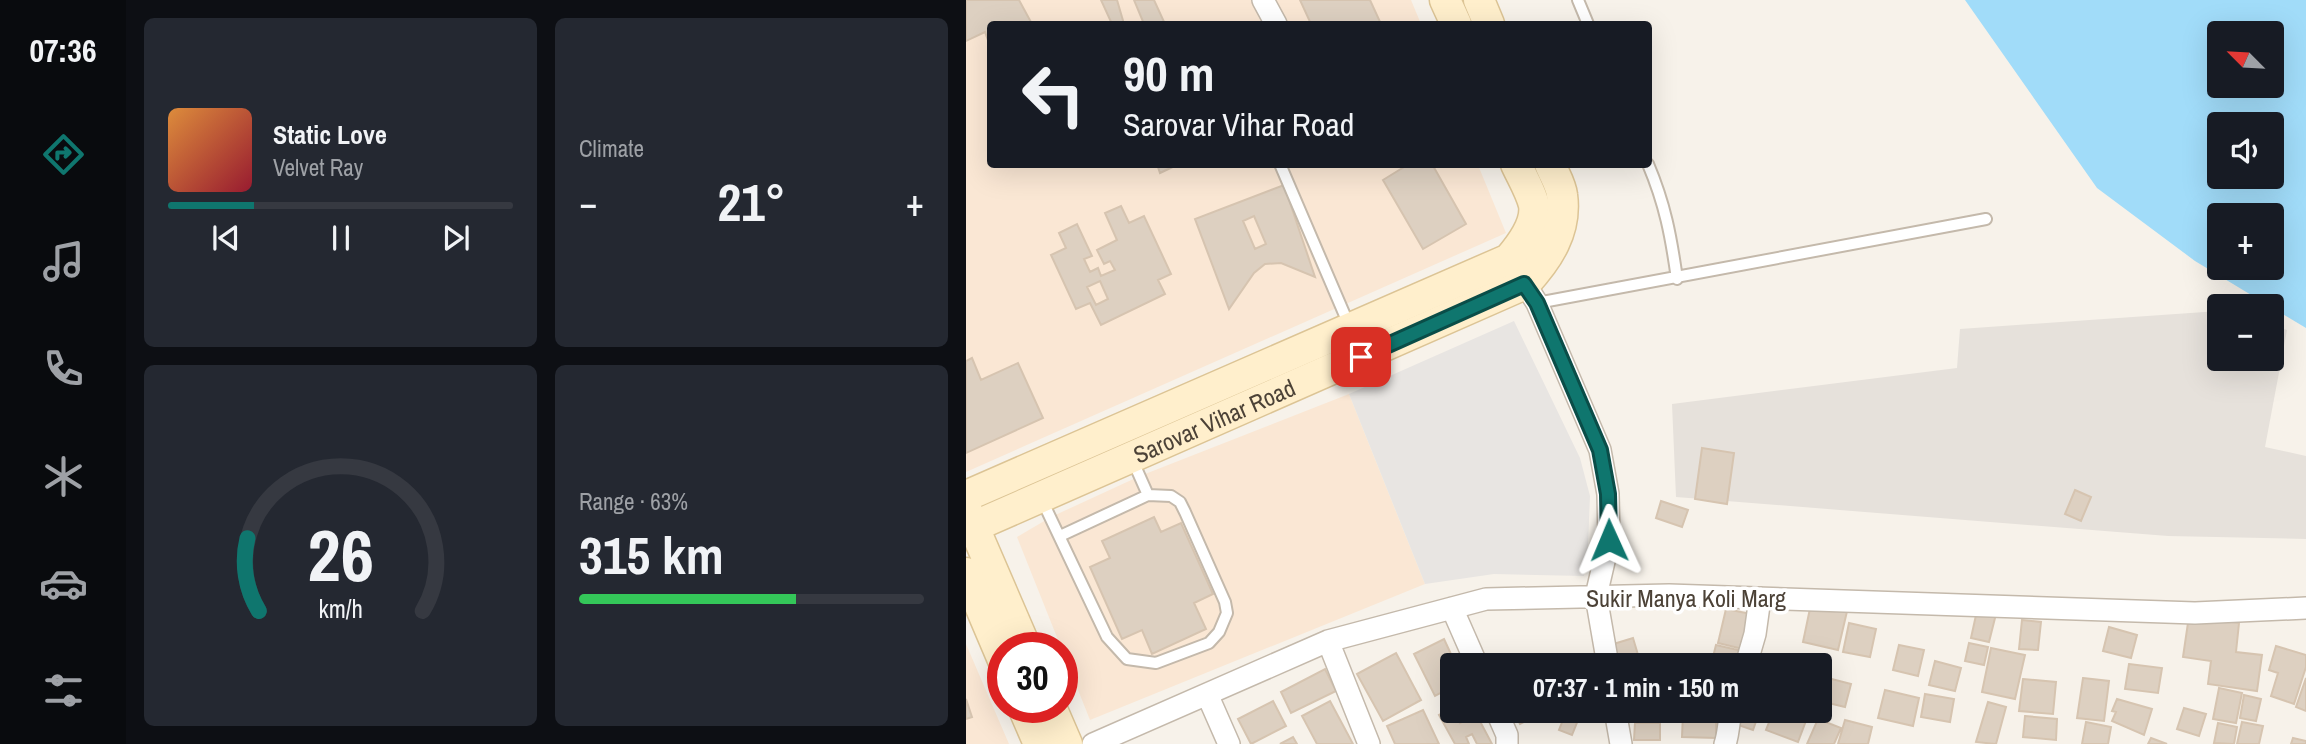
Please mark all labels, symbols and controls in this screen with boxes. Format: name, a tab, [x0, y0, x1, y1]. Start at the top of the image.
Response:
north arrow	[2207, 21, 2284, 98]
map controls	[2207, 21, 2284, 371]
text: 07:36	[29, 29, 97, 72]
text: 90 m	[1123, 40, 1215, 106]
icon: left	[1008, 49, 1099, 140]
text: Sarovar Vihar Road	[1123, 103, 1354, 146]
button: sound	[2207, 112, 2284, 189]
text: Static Love	[273, 117, 387, 152]
icon: directions	[39, 130, 88, 179]
text: Climate	[579, 133, 644, 164]
text: Velvet Ray	[273, 152, 363, 183]
text: 21°	[717, 167, 786, 237]
text: −	[579, 177, 597, 228]
text: +	[906, 177, 924, 228]
button: +	[2207, 203, 2284, 280]
icon: previous	[207, 219, 245, 257]
icon: pause	[322, 219, 360, 257]
icon: next	[437, 219, 475, 257]
icon: music	[39, 237, 88, 286]
button: −	[2207, 294, 2284, 371]
pin	[1331, 327, 1391, 387]
icon: arrive	[1342, 338, 1380, 376]
icon: phone	[39, 344, 88, 393]
street label: Sarovar Vihar Road	[1128, 371, 1300, 470]
icon: climate	[39, 452, 88, 501]
text: Range · 63%	[579, 486, 688, 517]
position arrow	[1572, 503, 1646, 577]
text: 26	[307, 507, 374, 605]
text: 315 km	[579, 520, 724, 590]
icon: car	[39, 559, 88, 608]
street label: Sukir Manya Koli Marg	[1586, 582, 1786, 614]
text: km/h	[318, 592, 363, 626]
speed limit sign: 30	[987, 632, 1078, 723]
icon: filters	[39, 666, 88, 715]
text: 07:37 · 1 min · 150 m	[1533, 670, 1739, 705]

